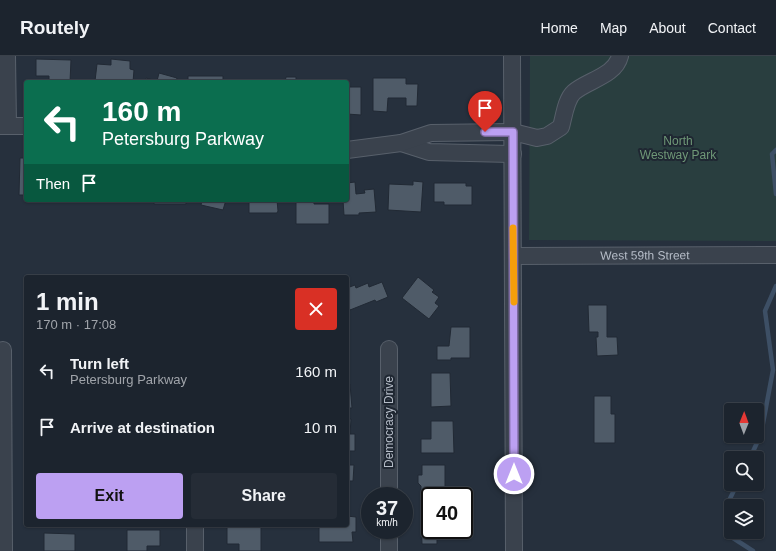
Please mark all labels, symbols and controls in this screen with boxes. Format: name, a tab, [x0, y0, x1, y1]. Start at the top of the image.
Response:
text: Routely	[20, 17, 90, 38]
text: Home	[541, 20, 578, 36]
text: Map	[600, 20, 627, 36]
text: About	[649, 20, 686, 36]
text: Contact	[708, 20, 756, 36]
pin	[468, 91, 502, 132]
icon: left	[36, 96, 88, 148]
text: 160 m	[102, 96, 181, 127]
icon: arrive	[474, 97, 496, 119]
text: Petersburg Parkway	[102, 129, 264, 149]
park label: North Westway Park	[640, 134, 717, 162]
icon: arrive	[78, 172, 100, 194]
text: Then	[36, 175, 70, 192]
street label: West 59th Street	[600, 248, 690, 263]
text: 1 min	[36, 288, 99, 315]
button: close	[295, 288, 337, 330]
text: 170 m · 17:08	[36, 317, 116, 332]
text: Turn left	[70, 355, 129, 372]
icon: left	[36, 360, 58, 382]
text: 160 m	[295, 363, 337, 380]
text: Petersburg Parkway	[70, 372, 187, 387]
street label: Democracy Drive	[382, 376, 396, 468]
north arrow	[724, 403, 764, 443]
map controls	[724, 403, 764, 539]
icon: arrive	[36, 416, 58, 438]
text: Arrive at destination	[70, 419, 215, 436]
text: 10 m	[304, 419, 337, 436]
button: search	[724, 451, 764, 491]
position arrow	[493, 453, 535, 495]
button: Exit	[36, 473, 183, 519]
button: Share	[191, 473, 337, 519]
speed limit sign: 40	[421, 487, 473, 539]
text: 37	[376, 497, 398, 519]
button: layers	[724, 499, 764, 539]
text: km/h	[376, 517, 398, 528]

